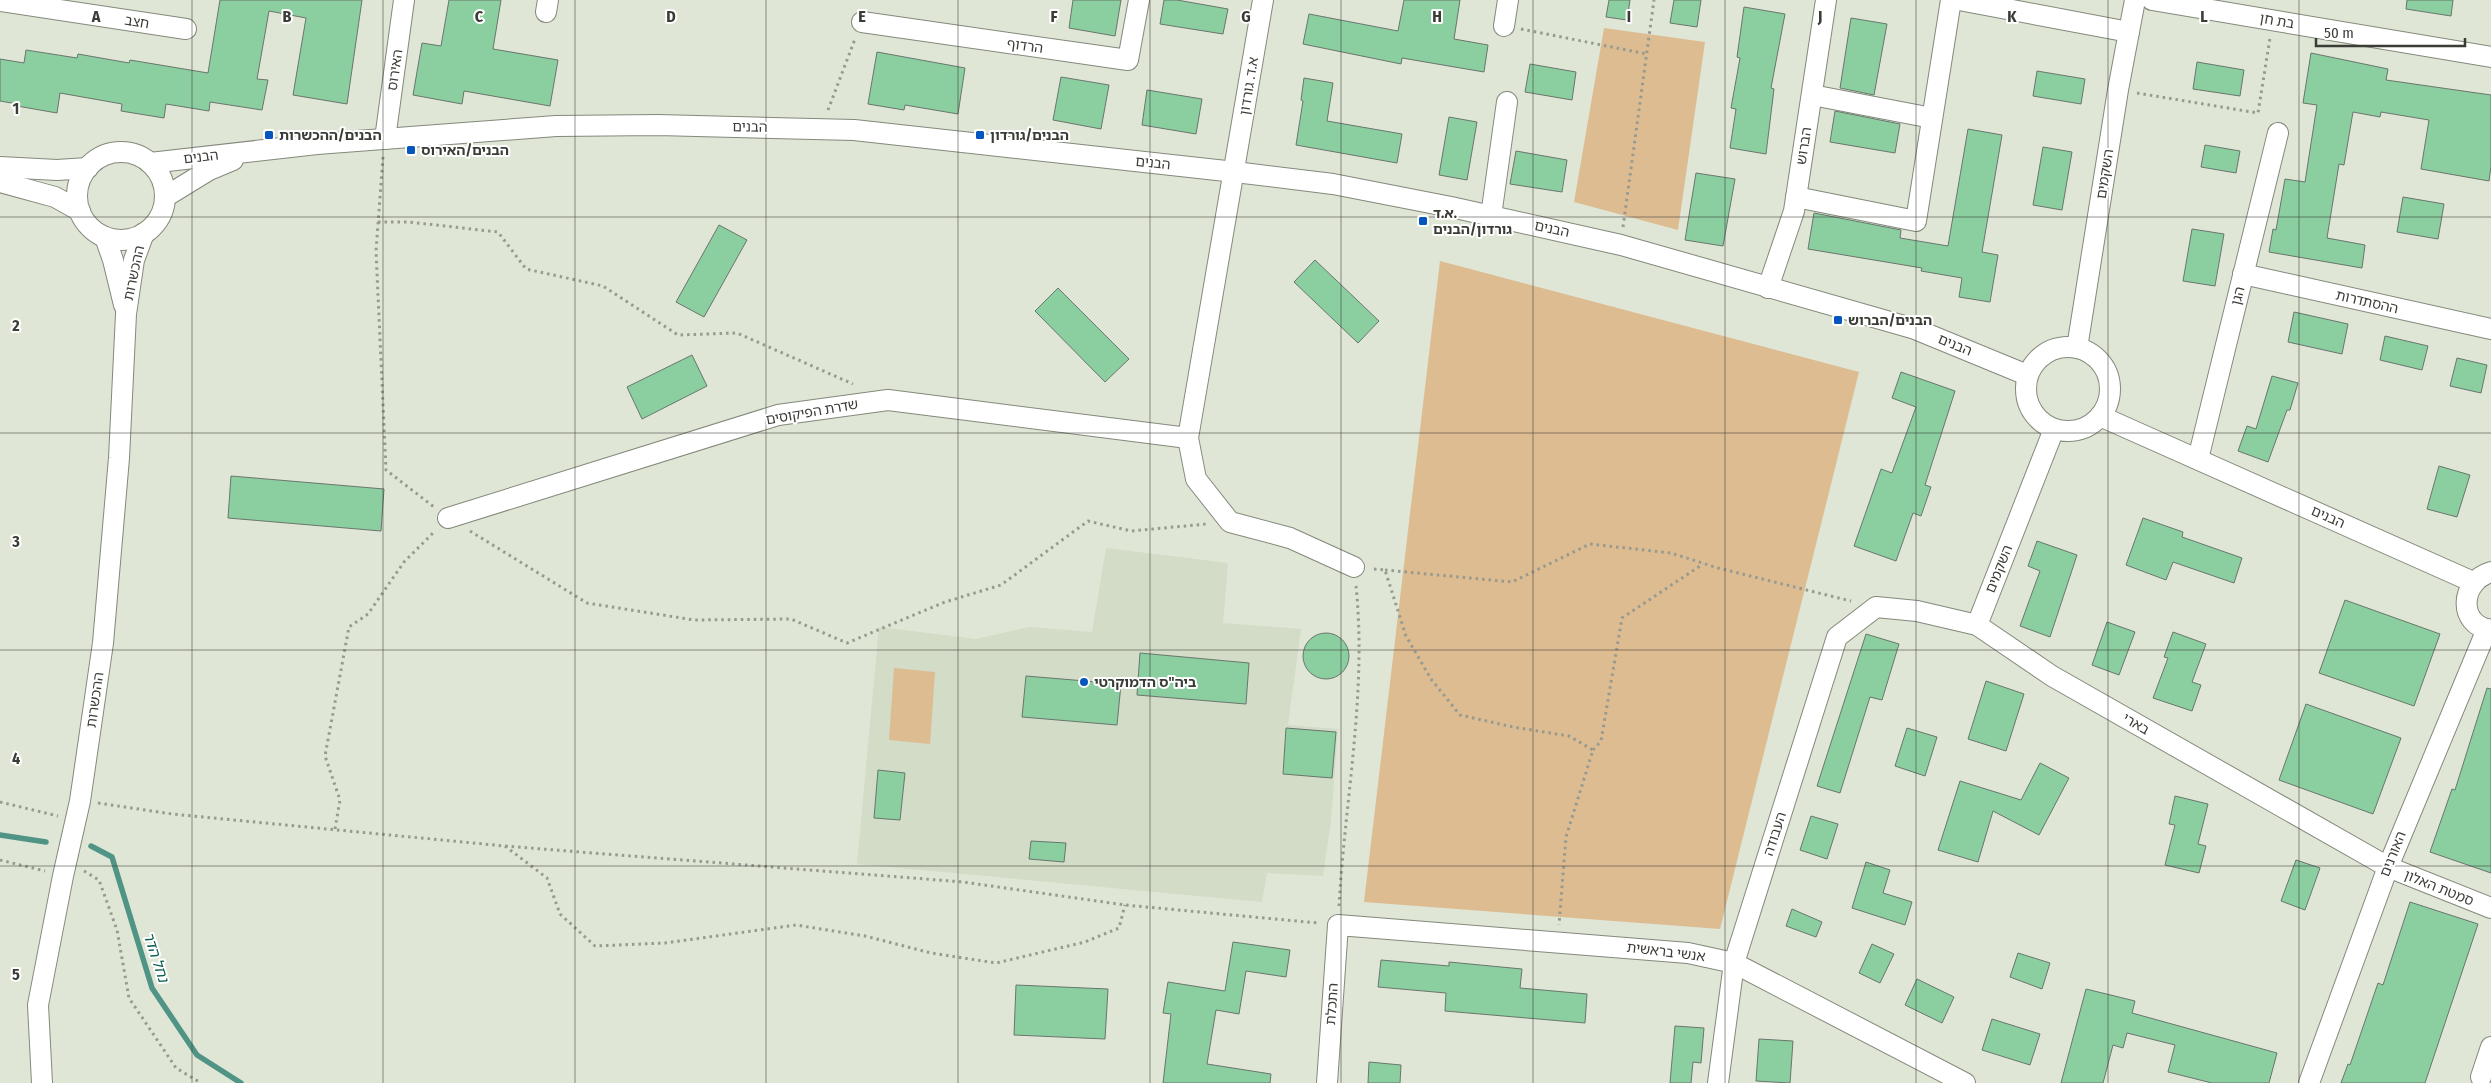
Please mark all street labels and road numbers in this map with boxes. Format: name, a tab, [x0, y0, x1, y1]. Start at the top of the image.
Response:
street label: בת חן	[2258, 10, 2296, 32]
street label: חצב	[123, 12, 151, 32]
street label: הרדוף	[1006, 35, 1044, 57]
street label: האירוס	[384, 48, 406, 92]
street label: א.ד. גורדון	[1236, 56, 1262, 116]
street label: הבנים	[732, 118, 768, 136]
street label: הברוש	[1793, 126, 1815, 166]
street label: הבנים	[183, 146, 219, 168]
street label: השקמים	[2093, 148, 2117, 200]
street label: הבנים	[1135, 153, 1171, 173]
street label: הבנים	[1533, 217, 1571, 241]
street label: ההכשרות	[120, 244, 148, 302]
street label: הגן	[2227, 285, 2249, 307]
street label: ההסתדרות	[2334, 287, 2400, 317]
street label: הבנים	[1936, 331, 1974, 359]
street label: שדרת הפיקוסים	[764, 395, 860, 429]
street label: הבנים	[2308, 502, 2348, 532]
street label: השקמים	[1982, 542, 2016, 596]
street label: ההכשרות	[83, 671, 107, 729]
street label: בארי	[2119, 710, 2153, 738]
street label: העבודה	[1760, 810, 1790, 858]
street label: האורנים	[2376, 829, 2410, 879]
street label: סמטת האלון	[2402, 866, 2476, 910]
street label: אנשי בראשית	[1626, 939, 1706, 965]
street label: התכלת	[1322, 982, 1342, 1026]

